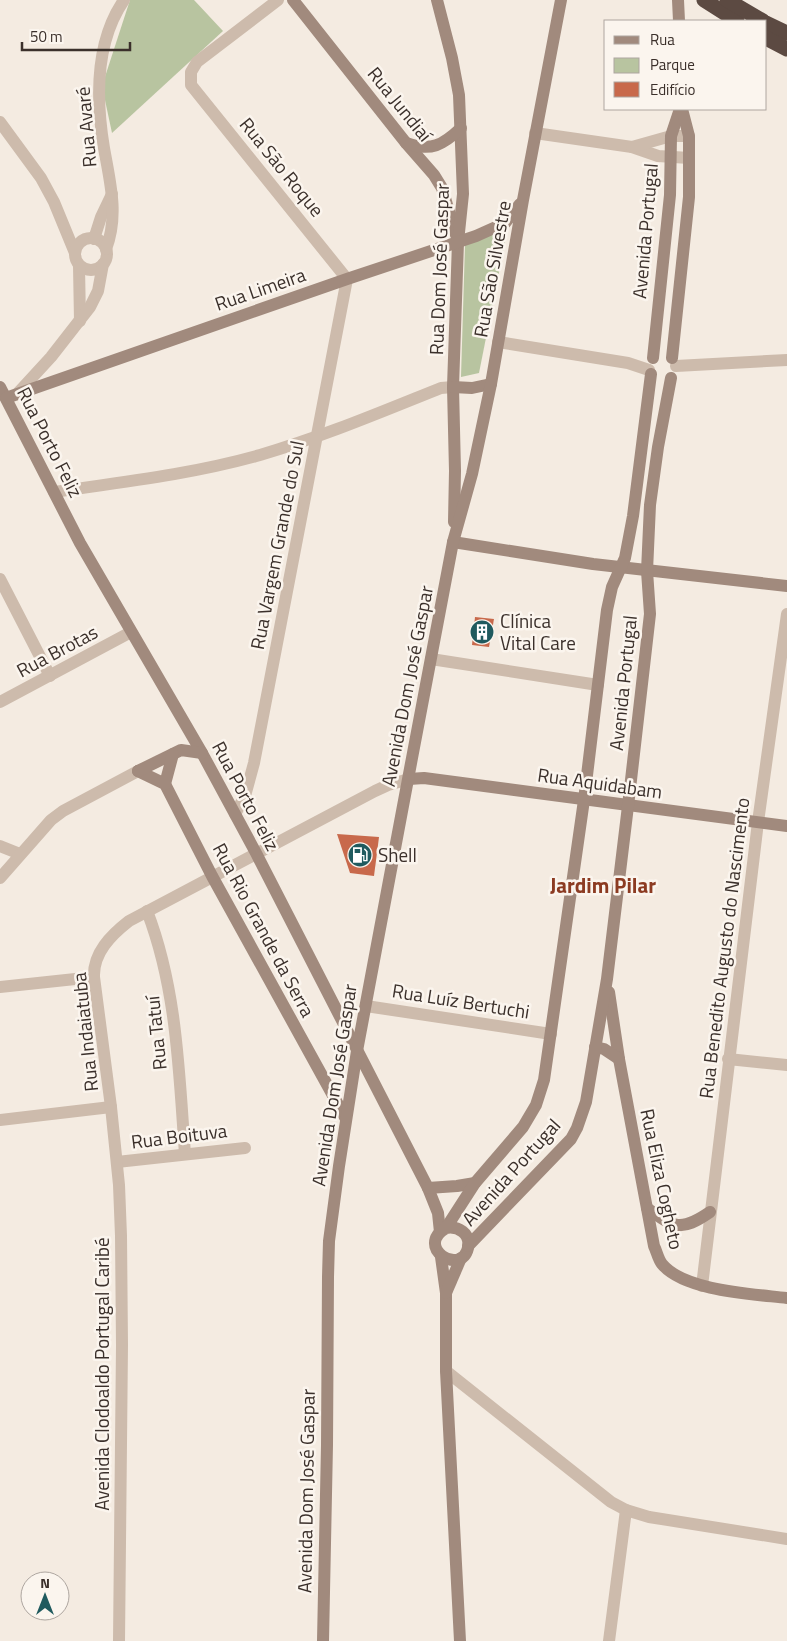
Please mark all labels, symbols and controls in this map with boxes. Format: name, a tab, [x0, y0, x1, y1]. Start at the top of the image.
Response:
scale bar	[22, 20, 130, 52]
legend	[604, 20, 767, 110]
text: 50 m	[30, 25, 63, 48]
text: Rua	[650, 28, 675, 51]
text: Parque	[650, 53, 695, 76]
street label: Rua Jundiaí	[361, 60, 441, 149]
text: Edifício	[650, 78, 695, 101]
street label: Rua Avaré	[68, 85, 103, 169]
street label: Rua São Roque	[233, 111, 332, 223]
street label: Avenida Portugal	[624, 162, 665, 300]
street label: Rua Dom José Gaspar	[421, 182, 456, 355]
street label: Rua São Silvestre	[465, 198, 518, 340]
street label: Rua Limeira	[210, 259, 310, 318]
street label: Rua Porto Feliz	[10, 381, 91, 502]
street label: Rua Vargem Grande do Sul	[242, 438, 311, 652]
street label: Avenida Dom José Gaspar	[373, 582, 440, 789]
place label: Clínica Vital Care	[500, 606, 576, 657]
street label: Avenida Portugal	[601, 614, 644, 752]
street label: Rua Brotas	[11, 617, 103, 684]
building icon: Clínica Vital Care	[469, 619, 495, 645]
street label: Rua Porto Feliz	[205, 736, 288, 856]
street label: Rua Aquidabam	[536, 759, 664, 806]
street label: Rua Benedito Augusto do Nascimento	[691, 796, 756, 1100]
street label: Rua Rio Grande da Serra	[206, 837, 323, 1022]
place label: Shell	[378, 840, 417, 869]
fuel station icon: Shell	[347, 842, 373, 868]
district label: Jardim Pilar	[550, 869, 656, 901]
street label: Rua Indaiatuba	[64, 970, 105, 1093]
street label: Rua Luíz Bertuchi	[390, 975, 532, 1026]
street label: Avenida Dom José Gaspar	[303, 981, 364, 1188]
street label: Rua Tatuí	[137, 993, 174, 1071]
street label: Rua Eliza Cogheto	[633, 1106, 692, 1252]
street label: Avenida Portugal	[454, 1111, 567, 1232]
street label: Rua Boituva	[129, 1115, 229, 1156]
street label: Avenida Clodoaldo Portugal Caribé	[87, 1237, 116, 1511]
street label: Avenida Dom José Gaspar	[289, 1388, 322, 1593]
north arrow	[20, 1571, 70, 1621]
text: N	[40, 1572, 50, 1593]

